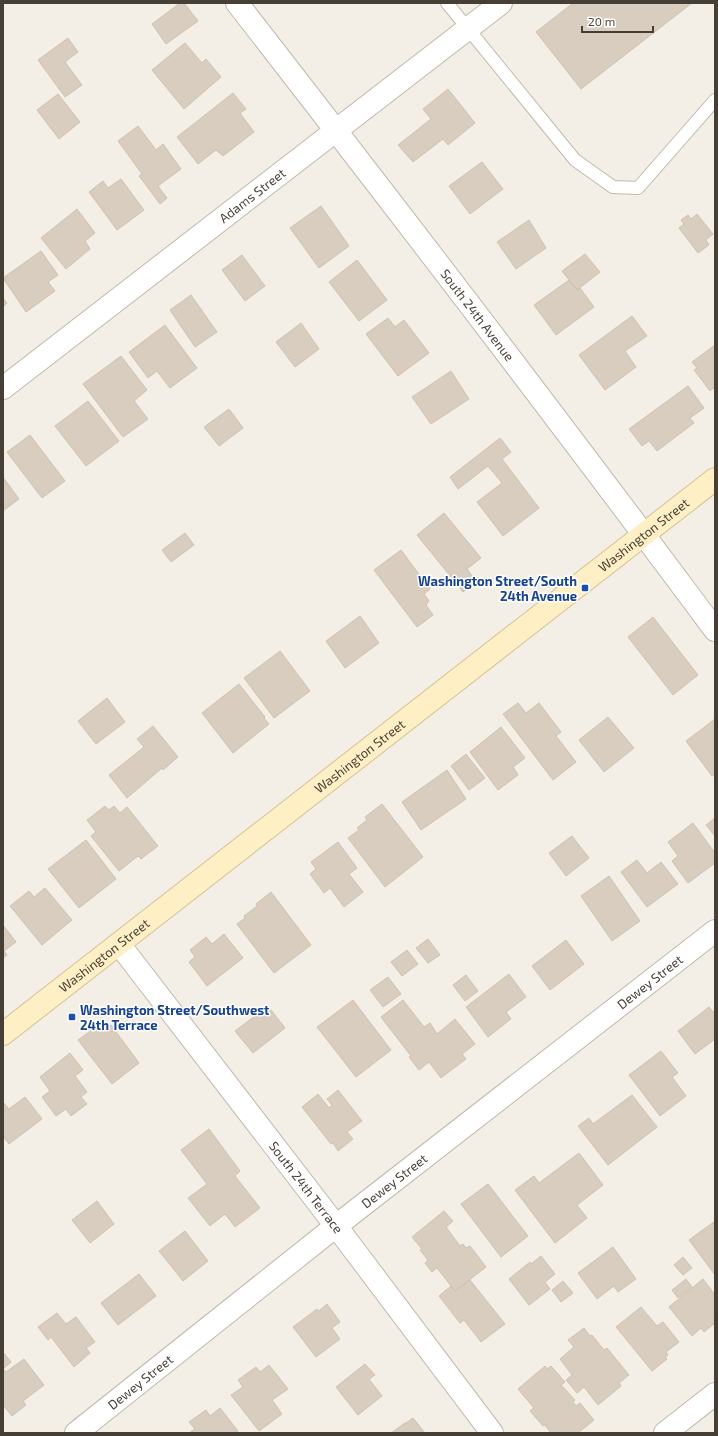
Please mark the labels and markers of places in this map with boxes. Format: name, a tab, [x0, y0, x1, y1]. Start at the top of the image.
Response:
place label: Washington Street/South 24th Avenue	[418, 573, 577, 604]
marker: Washington Street/South 24th Avenue	[580, 583, 590, 593]
place label: Washington Street/Southwest 24th Terrace	[80, 1002, 270, 1033]
marker: Washington Street/Southwest 24th Terrace	[67, 1012, 77, 1022]

